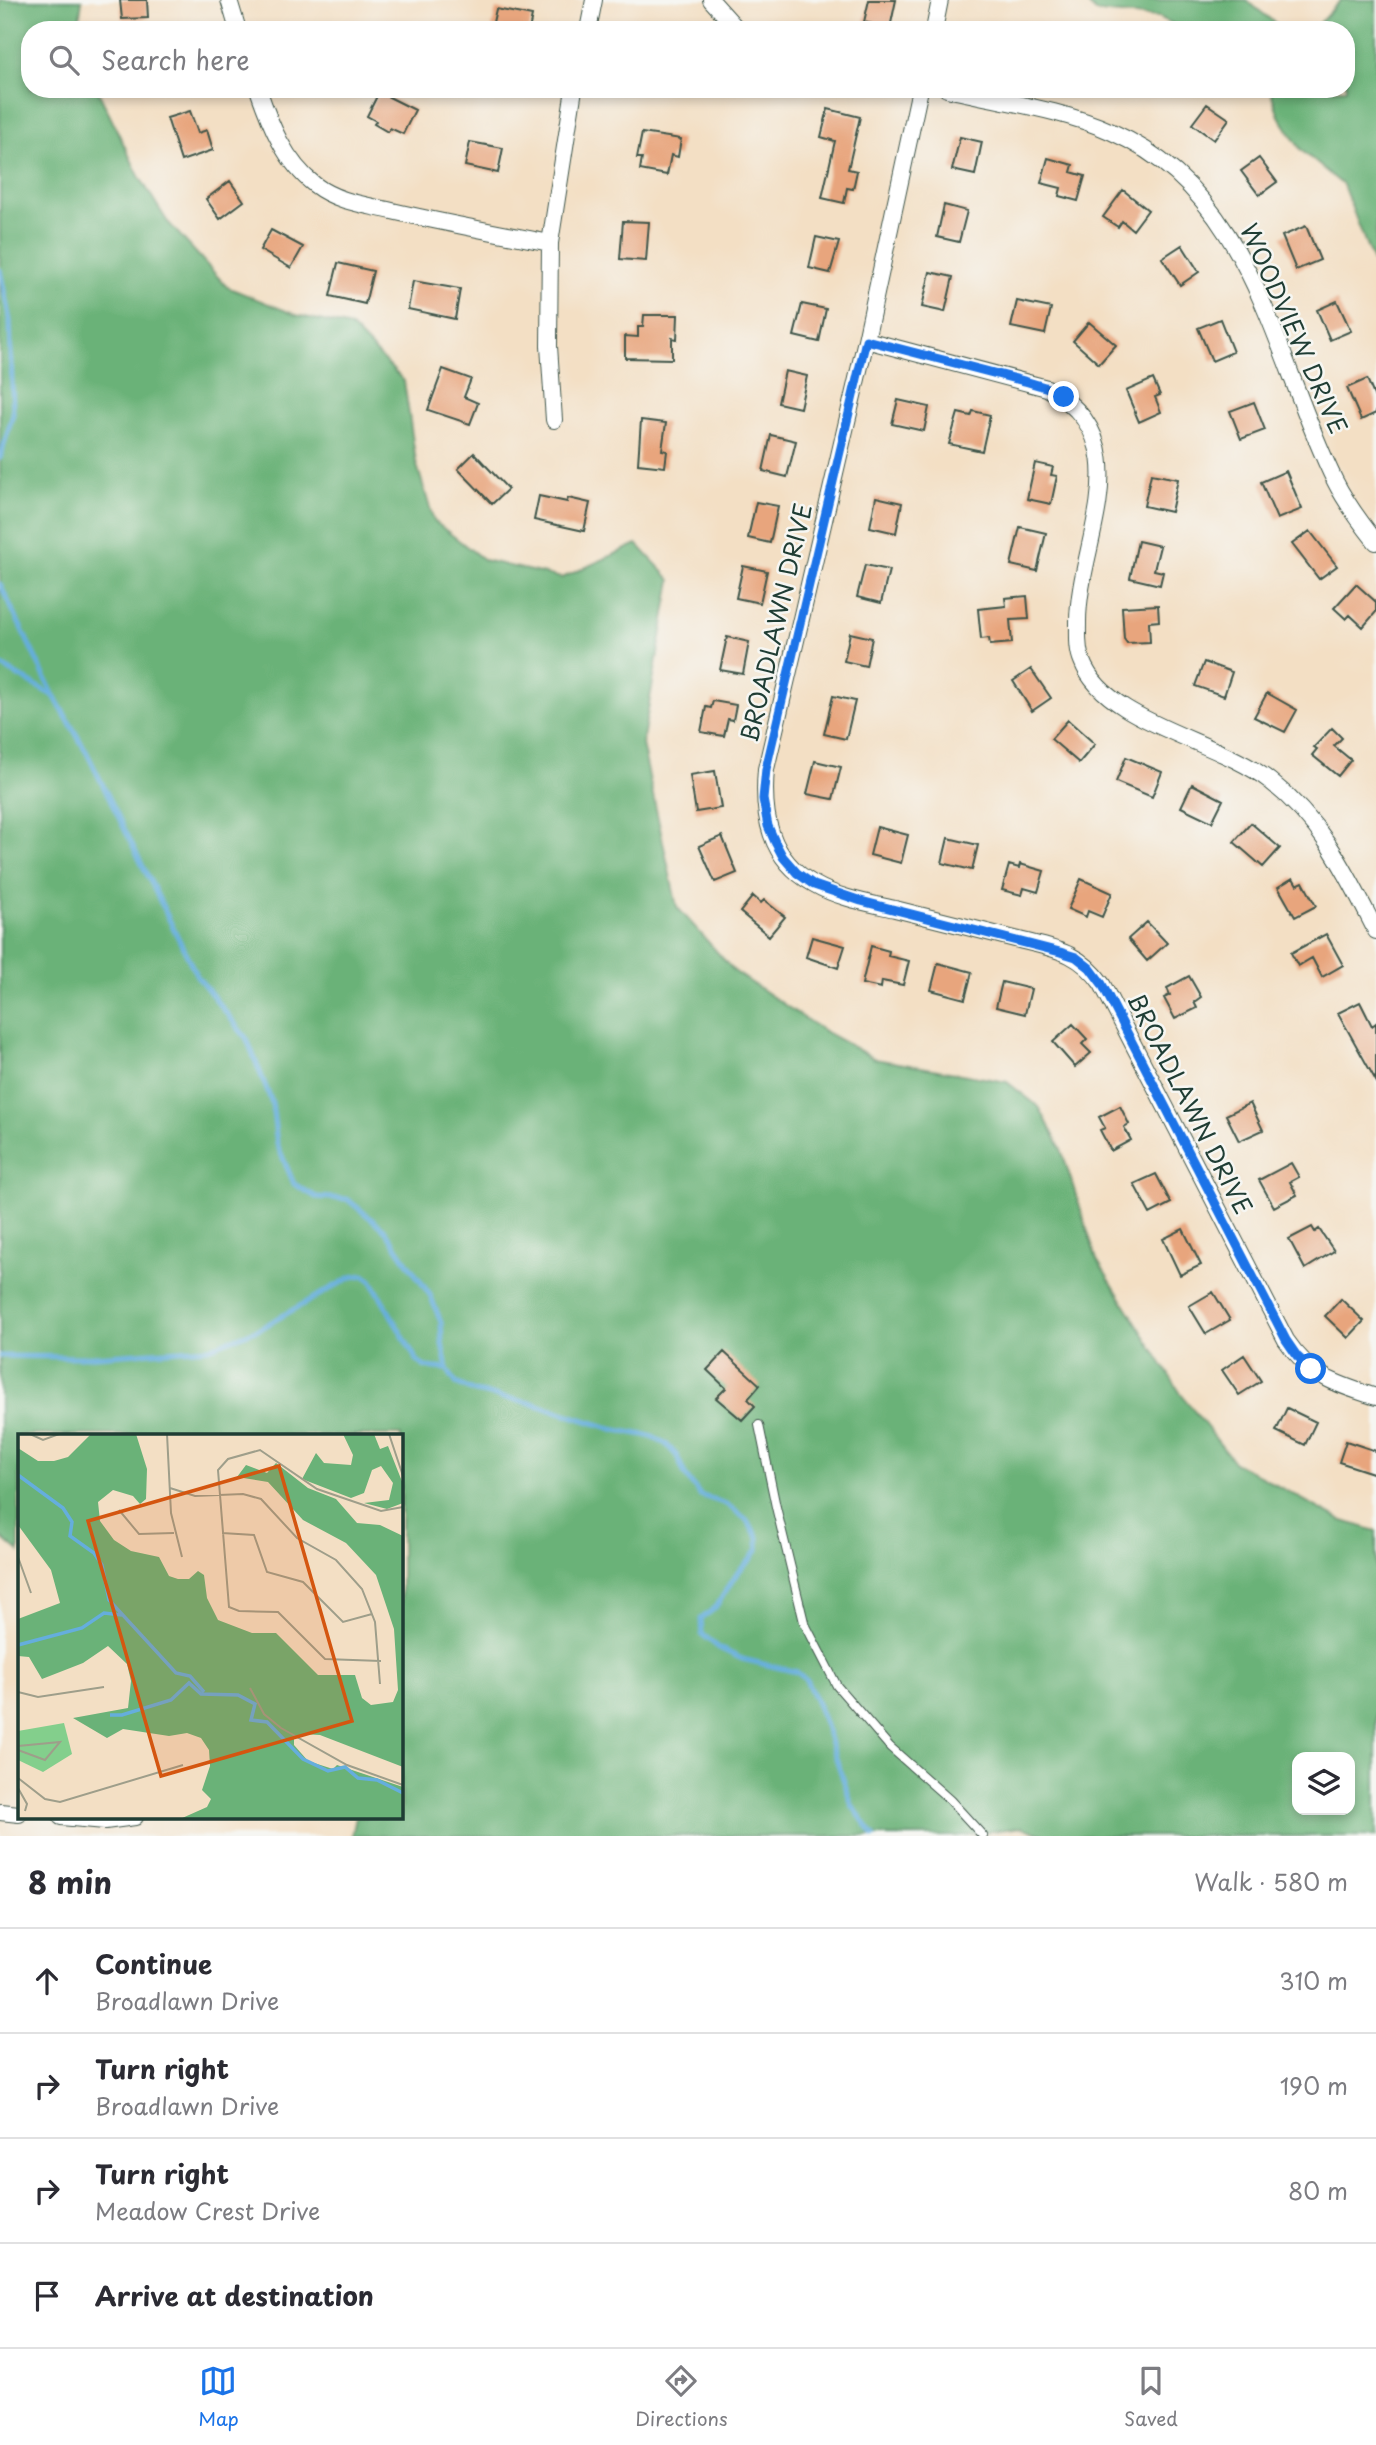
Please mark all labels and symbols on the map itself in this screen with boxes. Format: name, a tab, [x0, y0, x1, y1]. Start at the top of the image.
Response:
street label: WOODVIEW DRIVE	[1232, 217, 1357, 439]
route end	[1048, 381, 1079, 412]
street label: BROADLAWN DRIVE	[730, 499, 820, 746]
street label: BROADLAWN DRIVE	[1119, 986, 1262, 1220]
route start	[1295, 1353, 1326, 1384]
inset map	[18, 1434, 402, 1818]

